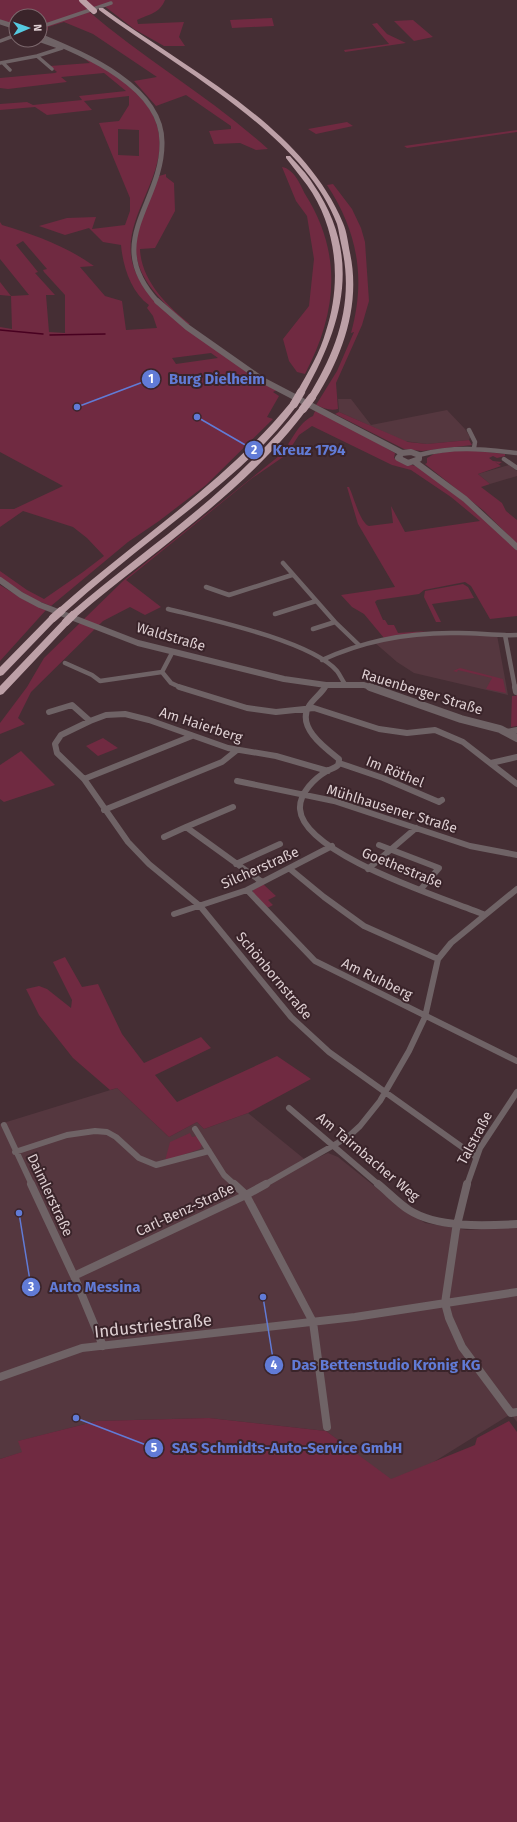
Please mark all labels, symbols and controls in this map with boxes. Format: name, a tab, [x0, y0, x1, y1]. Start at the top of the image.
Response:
north arrow	[8, 8, 48, 48]
text: N	[31, 24, 44, 32]
callout: Burg Dielheim	[141, 365, 273, 392]
text: Burg Dielheim	[169, 370, 265, 388]
text: 1	[148, 372, 154, 386]
callout: Kreuz 1794	[244, 436, 353, 463]
text: Kreuz 1794	[273, 441, 346, 459]
text: 2	[251, 443, 257, 457]
street label: Waldstraße	[134, 619, 208, 655]
street label: Rauenberger Straße	[359, 665, 485, 719]
street label: Am Haierberg	[157, 704, 245, 747]
street label: Im Röthel	[363, 753, 427, 791]
street label: Mühlhausener Straße	[325, 781, 459, 837]
street label: Silcherstraße	[218, 843, 302, 893]
street label: Goethestraße	[359, 844, 445, 892]
street label: Schönbornstraße	[232, 929, 316, 1023]
street label: Am Ruhberg	[339, 954, 416, 1004]
street label: Talstraße	[454, 1108, 496, 1168]
street label: Am Tairnbacher Weg	[313, 1109, 423, 1205]
street label: Daimlerstraße	[23, 1151, 77, 1239]
street label: Carl-Benz-Straße	[133, 1180, 237, 1240]
callout: Auto Messina	[21, 1273, 148, 1300]
text: Auto Messina	[49, 1278, 140, 1296]
text: 3	[27, 1280, 34, 1294]
street label: Industriestraße	[93, 1309, 213, 1343]
callout: Das Bettenstudio Krönig KG	[264, 1351, 489, 1378]
text: Das Bettenstudio Krönig KG	[292, 1356, 480, 1374]
text: 4	[271, 1358, 278, 1372]
callout: SAS Schmidts-Auto-Service GmbH	[144, 1435, 411, 1462]
text: SAS Schmidts-Auto-Service GmbH	[172, 1439, 402, 1457]
text: 5	[151, 1441, 158, 1455]

